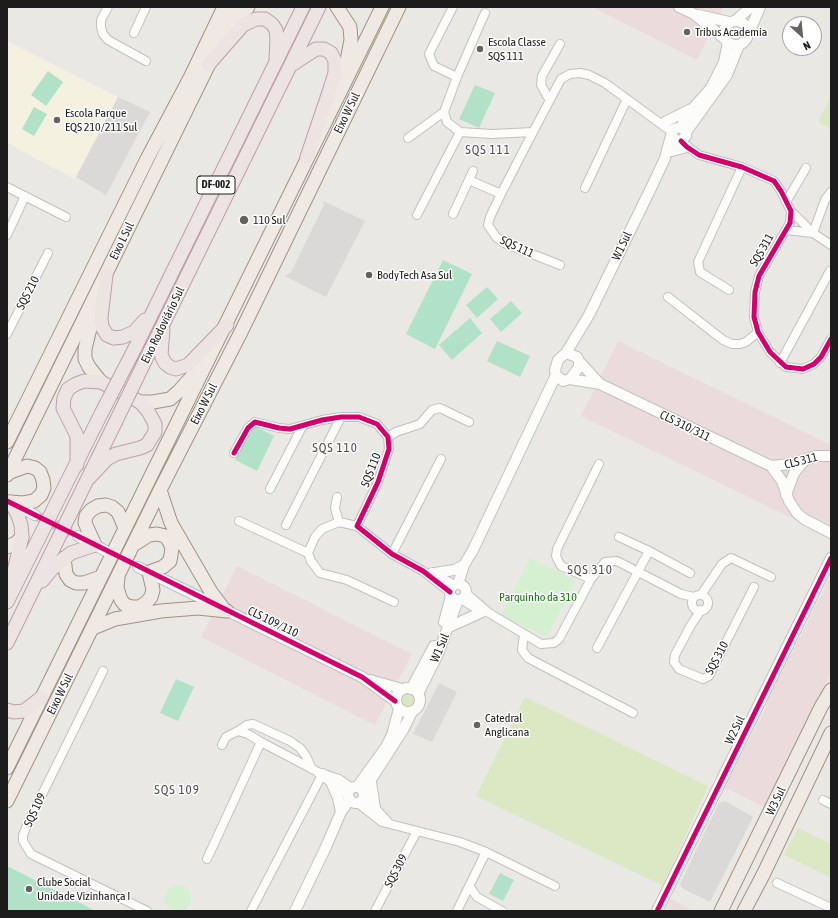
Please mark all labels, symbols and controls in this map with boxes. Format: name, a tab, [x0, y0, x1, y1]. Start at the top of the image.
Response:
north arrow	[782, 16, 822, 56]
place label: Tribus Academia	[695, 25, 767, 39]
marker: Tribus Academia	[682, 27, 692, 37]
place label: Escola Classe SQS 111	[488, 35, 546, 63]
text: N	[801, 39, 813, 53]
marker: Escola Classe SQS 111	[475, 44, 485, 54]
street label: Eixo W Sul	[331, 90, 363, 136]
place label: Escola Parque EQS 210/211 Sul	[65, 106, 137, 134]
marker: Escola Parque EQS 210/211 Sul	[52, 115, 62, 125]
district label: SQS 111	[465, 142, 511, 158]
road number: DF-002	[197, 176, 235, 194]
place label: 110 Sul	[253, 213, 286, 227]
marker: 110 Sul	[238, 214, 250, 226]
street label: Eixo L Sul	[107, 220, 137, 262]
street label: W1 Sul	[609, 229, 635, 263]
street label: SQS 311	[747, 231, 777, 269]
street label: SQS 111	[498, 233, 536, 261]
place label: BodyTech Asa Sul	[377, 268, 452, 282]
marker: BodyTech Asa Sul	[364, 270, 374, 280]
street label: SQS 210	[13, 274, 43, 312]
street label: Eixo Rodoviário Sul	[138, 284, 188, 366]
street label: Eixo W Sul	[188, 381, 220, 427]
street label: CLS 310/311	[657, 408, 713, 444]
district label: SQS 110	[312, 440, 358, 456]
street label: CLS 311	[783, 450, 819, 472]
street label: SQS 110	[358, 451, 384, 489]
district label: SQS 310	[567, 562, 613, 578]
park label: Parquinho da 310	[499, 590, 577, 604]
street label: CLS 109/110	[245, 604, 301, 640]
street label: W1 Sul	[428, 631, 452, 665]
street label: SQS 310	[702, 639, 732, 677]
street label: Eixo W Sul	[44, 671, 76, 717]
place label: Catedral Anglicana	[485, 711, 529, 739]
street label: W2 Sul	[722, 713, 748, 747]
marker: Catedral Anglicana	[472, 720, 482, 730]
district label: SQS 109	[154, 782, 200, 798]
street label: W3 Sul	[763, 784, 789, 818]
street label: SQS 109	[21, 791, 49, 829]
street label: SQS 309	[381, 852, 411, 890]
place label: Clube Social Unidade Vizinhança I	[37, 875, 130, 903]
marker: Clube Social Unidade Vizinhança I	[24, 884, 34, 894]

